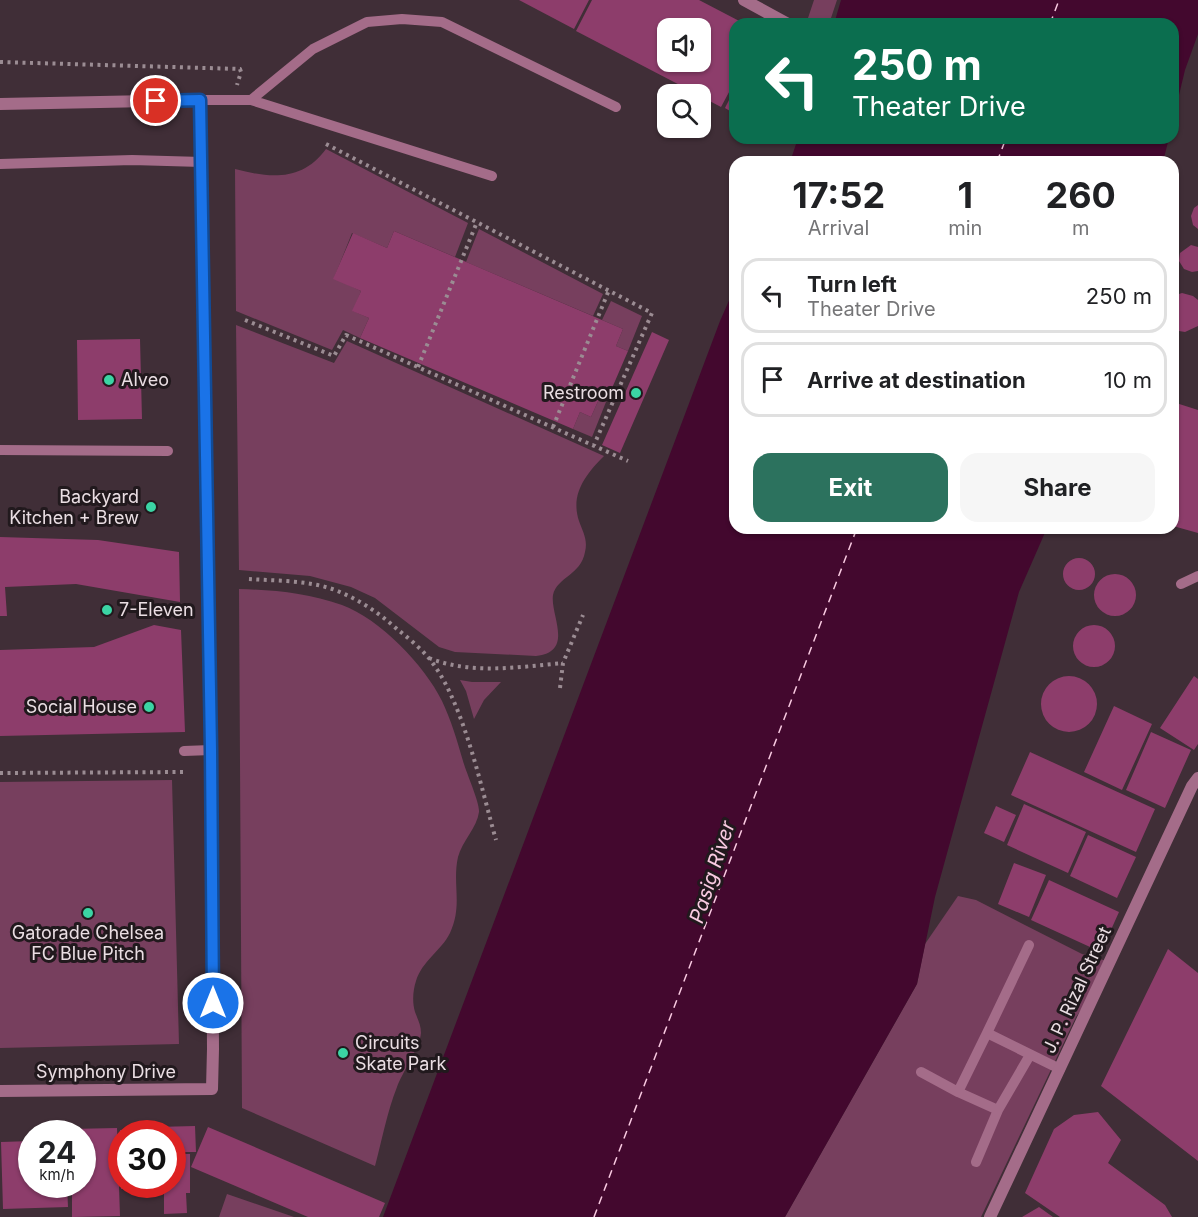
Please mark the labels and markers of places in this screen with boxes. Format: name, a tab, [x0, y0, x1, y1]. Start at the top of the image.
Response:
pin	[130, 75, 181, 126]
place label: Alveo	[121, 369, 169, 390]
marker: Alveo	[102, 373, 116, 387]
place label: Restroom	[543, 382, 624, 403]
marker: Restroom	[629, 386, 643, 400]
place label: Backyard Kitchen + Brew	[9, 486, 139, 528]
marker: Backyard Kitchen + Brew	[144, 500, 158, 514]
place label: 7-Eleven	[119, 599, 194, 620]
marker: 7-Eleven	[100, 603, 114, 617]
place label: Social House	[26, 696, 137, 717]
marker: Social House	[142, 700, 156, 714]
marker: Gatorade Chelsea FC Blue Pitch	[81, 906, 95, 920]
place label: Gatorade Chelsea FC Blue Pitch	[12, 922, 164, 964]
place label: Circuits Skate Park	[355, 1032, 446, 1074]
marker: Circuits Skate Park	[336, 1046, 350, 1060]

